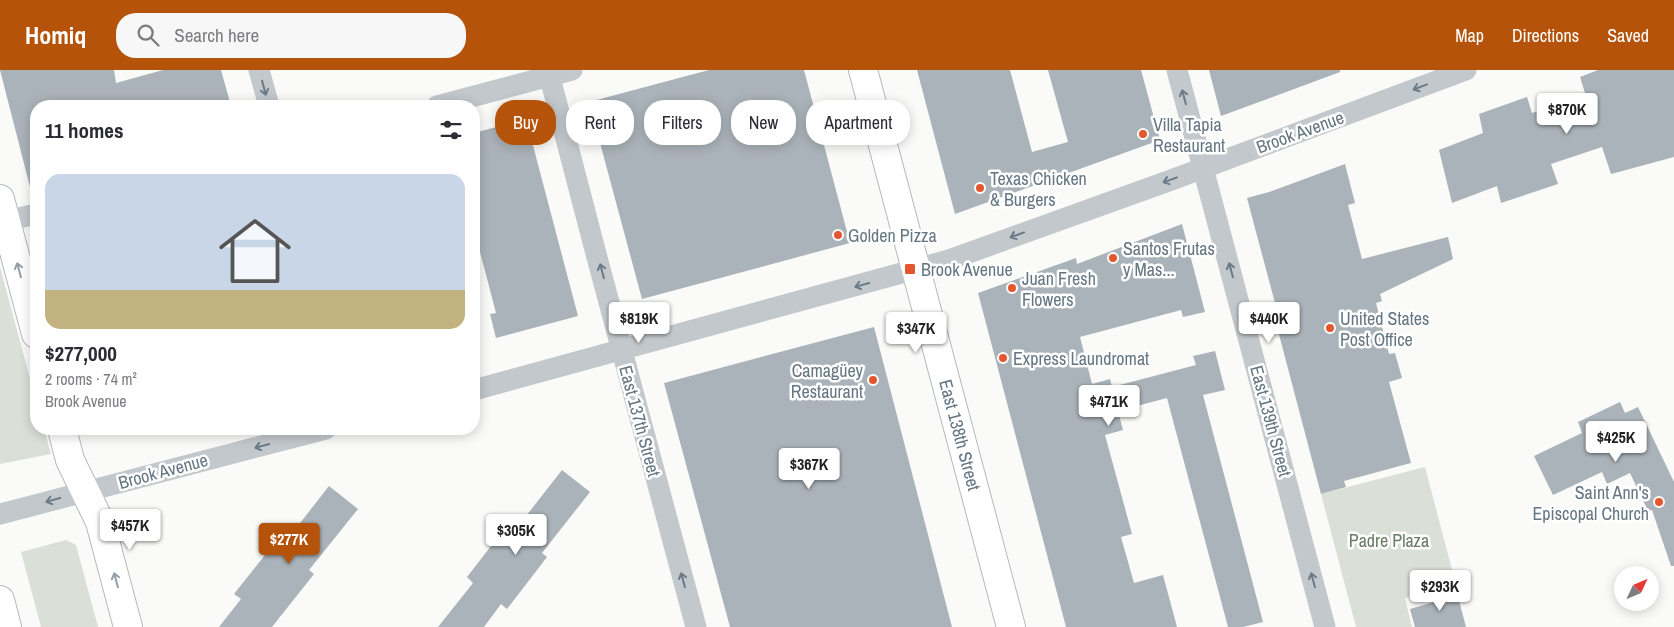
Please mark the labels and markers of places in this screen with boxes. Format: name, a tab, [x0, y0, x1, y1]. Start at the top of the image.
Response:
pin: $870K	[1532, 92, 1602, 135]
place label: Villa Tapia Restaurant	[1153, 112, 1225, 158]
marker: Villa Tapia Restaurant	[1137, 128, 1149, 140]
place label: Texas Chicken & Burgers	[990, 166, 1087, 212]
marker: Texas Chicken & Burgers	[974, 182, 986, 194]
place label: Golden Pizza	[848, 223, 937, 248]
marker: Golden Pizza	[832, 229, 844, 241]
place label: Santos Frutas y Mas...	[1123, 236, 1215, 282]
marker: Santos Frutas y Mas...	[1107, 252, 1119, 264]
place label: Brook Avenue	[921, 257, 1013, 282]
marker: Brook Avenue	[903, 262, 917, 276]
place label: Juan Fresh Flowers	[1022, 266, 1096, 312]
marker: Juan Fresh Flowers	[1006, 282, 1018, 294]
pin: $819K	[604, 302, 674, 344]
pin: $440K	[1234, 302, 1304, 344]
place label: United States Post Office	[1340, 306, 1429, 352]
pin: $347K	[881, 312, 951, 354]
marker: United States Post Office	[1324, 322, 1336, 334]
place label: Express Laundromat	[1013, 346, 1149, 371]
marker: Express Laundromat	[997, 352, 1009, 364]
place label: Camagüey Restaurant	[791, 358, 864, 404]
marker: Camagüey Restaurant	[867, 374, 879, 386]
pin: $471K	[1074, 384, 1144, 427]
pin: $425K	[1581, 420, 1651, 463]
pin: $367K	[774, 448, 844, 490]
place label: Saint Ann's Episcopal Church	[1533, 480, 1649, 526]
marker: Saint Ann's Episcopal Church	[1653, 496, 1665, 508]
pin: $457K	[95, 508, 165, 551]
pin: $305K	[481, 514, 551, 556]
pin: $277K	[254, 522, 324, 565]
pin: $293K	[1405, 570, 1475, 612]

